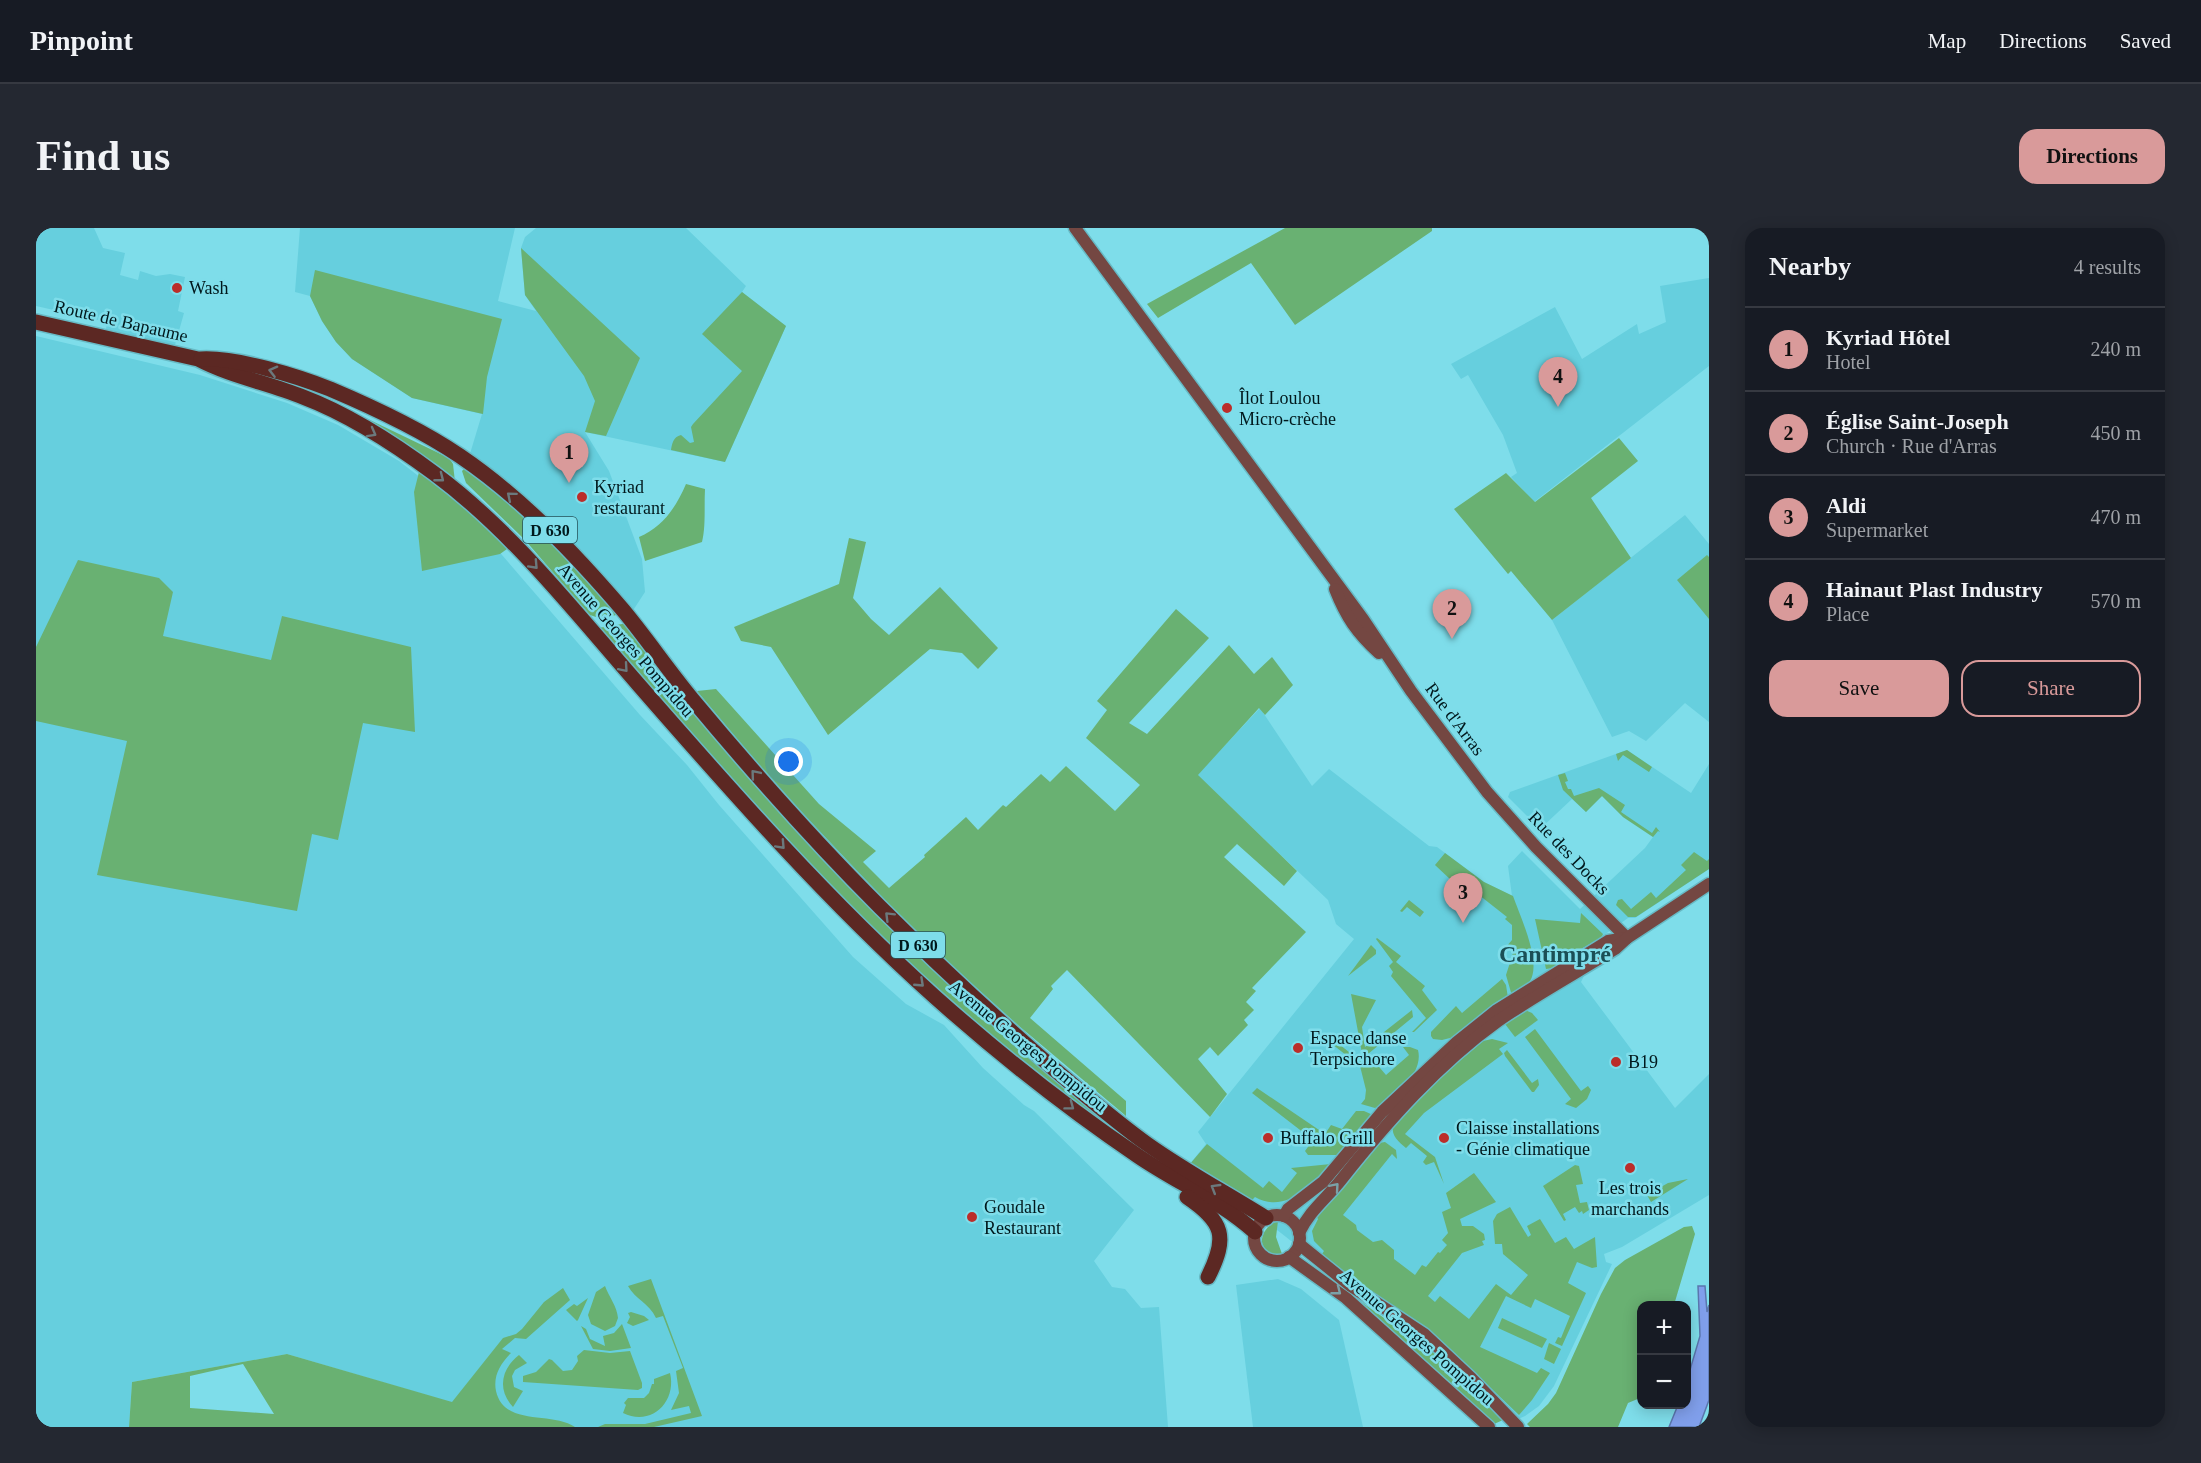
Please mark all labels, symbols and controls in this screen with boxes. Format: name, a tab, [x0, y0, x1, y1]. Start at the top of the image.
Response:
text: Pinpoint	[30, 25, 133, 56]
text: Map	[1928, 29, 1966, 53]
text: Directions	[1999, 29, 2087, 53]
text: Saved	[2120, 29, 2171, 53]
button: Directions	[2019, 129, 2165, 184]
text: Find us	[36, 133, 170, 179]
text: Nearby	[1769, 252, 1851, 281]
text: 4 results	[2074, 256, 2141, 278]
place label: Wash	[189, 278, 229, 298]
marker: Wash	[170, 281, 184, 295]
street label: Route de Bapaume	[52, 296, 190, 346]
text: Kyriad Hôtel	[1826, 325, 1950, 350]
text: 1	[1784, 338, 1794, 360]
text: 240 m	[2090, 338, 2141, 360]
text: Hotel	[1826, 351, 1870, 373]
pin: 4	[1538, 358, 1577, 407]
one-way arrow	[268, 366, 278, 379]
place label: Îlot Loulou Micro-crèche	[1239, 387, 1336, 429]
marker: Îlot Loulou Micro-crèche	[1220, 401, 1234, 415]
text: Église Saint-Joseph	[1826, 409, 2009, 434]
text: 2	[1784, 422, 1794, 444]
text: 450 m	[2090, 422, 2141, 444]
one-way arrow	[365, 426, 376, 437]
pin: 1	[550, 434, 588, 483]
text: Church · Rue d'Arras	[1826, 435, 1997, 457]
one-way arrow	[434, 471, 445, 482]
place label: Kyriad restaurant	[594, 477, 665, 518]
marker: Kyriad restaurant	[575, 490, 589, 504]
one-way arrow	[507, 493, 518, 504]
text: Aldi	[1826, 493, 1866, 518]
text: 3	[1784, 506, 1794, 528]
text: 470 m	[2090, 506, 2141, 528]
road number: D 630	[523, 517, 577, 543]
text: Supermarket	[1826, 519, 1928, 541]
one-way arrow	[526, 558, 537, 569]
street label: Avenue Georges Pompidou	[554, 559, 698, 721]
text: Hainaut Plast Industry	[1826, 577, 2042, 602]
pin: 2	[1432, 590, 1472, 639]
text: 4	[1784, 590, 1794, 612]
text: 570 m	[2090, 590, 2141, 612]
text: Place	[1826, 603, 1869, 625]
button: Save	[1769, 660, 1949, 717]
button: Share	[1961, 660, 2141, 717]
one-way arrow	[617, 661, 628, 672]
street label: Rue d'Arras	[1421, 679, 1489, 759]
your location	[774, 747, 803, 776]
one-way arrow	[751, 770, 762, 781]
street label: Rue des Docks	[1524, 807, 1614, 899]
one-way arrow	[774, 839, 785, 849]
pin: 3	[1444, 874, 1482, 923]
one-way arrow	[885, 913, 896, 924]
road number: D 630	[891, 932, 945, 958]
district label: Cantimpré	[1499, 941, 1611, 967]
one-way arrow	[913, 976, 923, 987]
street label: Avenue Georges Pompidou	[945, 976, 1111, 1116]
place label: Espace danse Terpsichore	[1310, 1028, 1406, 1069]
marker: Espace danse Terpsichore	[1291, 1041, 1305, 1055]
place label: B19	[1628, 1052, 1658, 1072]
marker: B19	[1609, 1055, 1623, 1069]
one-way arrow	[1064, 1099, 1075, 1110]
place label: Claisse installations - Génie climatique	[1456, 1118, 1600, 1159]
place label: Buffalo Grill	[1280, 1128, 1373, 1148]
marker: Buffalo Grill	[1261, 1131, 1275, 1145]
marker: Claisse installations - Génie climatique	[1437, 1131, 1451, 1145]
marker: Les trois marchands	[1623, 1161, 1637, 1175]
place label: Les trois marchands	[1591, 1178, 1669, 1219]
one-way arrow	[1328, 1183, 1339, 1194]
one-way arrow	[1211, 1184, 1221, 1195]
place label: Goudale Restaurant	[984, 1197, 1061, 1238]
marker: Goudale Restaurant	[965, 1210, 979, 1224]
street label: Avenue Georges Pompidou	[1336, 1265, 1498, 1409]
one-way arrow	[1330, 1283, 1341, 1294]
map controls	[1637, 1301, 1691, 1409]
button: +	[1637, 1301, 1691, 1355]
button: −	[1637, 1355, 1691, 1409]

